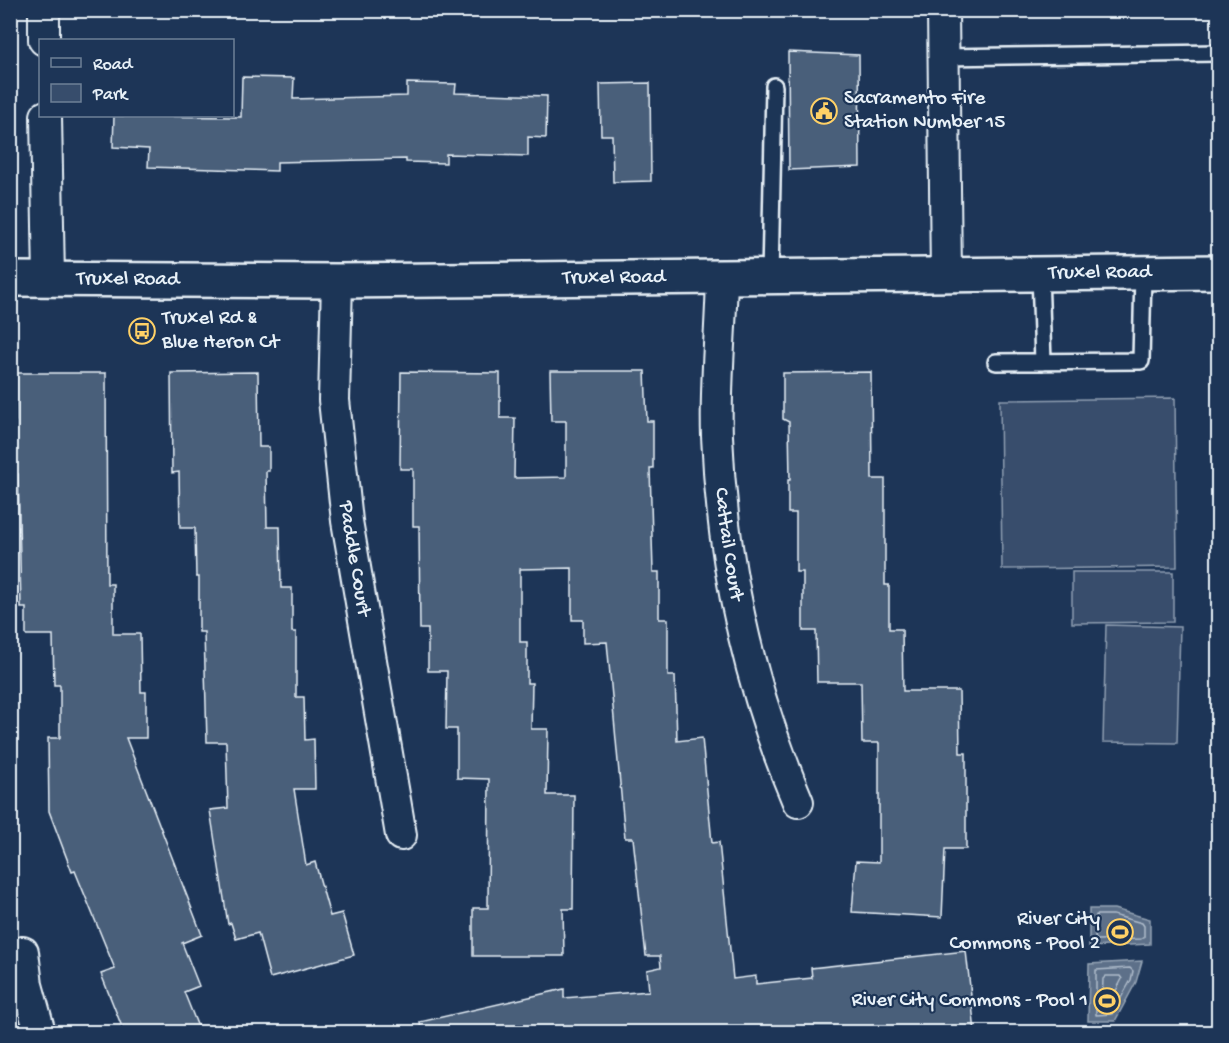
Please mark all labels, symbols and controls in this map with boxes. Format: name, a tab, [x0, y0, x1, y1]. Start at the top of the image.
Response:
legend	[39, 39, 234, 117]
text: Road	[93, 55, 134, 76]
text: Park	[92, 85, 129, 106]
place label: Sacramento Fire Station Number 15	[844, 87, 1005, 136]
public building icon: Sacramento Fire Station Number 15	[809, 96, 839, 126]
street label: Truxel Road	[1047, 260, 1153, 286]
street label: Truxel Road	[561, 265, 667, 291]
street label: Truxel Road	[76, 267, 181, 293]
place label: Truxel Rd & Blue Heron Ct	[161, 307, 282, 356]
bus stop icon: Truxel Rd & Blue Heron Ct	[127, 316, 157, 346]
street label: Cattail Court	[708, 487, 749, 605]
street label: Paddle Court	[332, 499, 376, 621]
place label: River City Commons - Pool 2	[949, 908, 1100, 957]
sports icon: River City Commons - Pool 2	[1105, 917, 1135, 947]
sports icon: River City Commons - Pool 1	[1092, 986, 1122, 1016]
place label: River City Commons - Pool 1	[851, 989, 1088, 1014]

